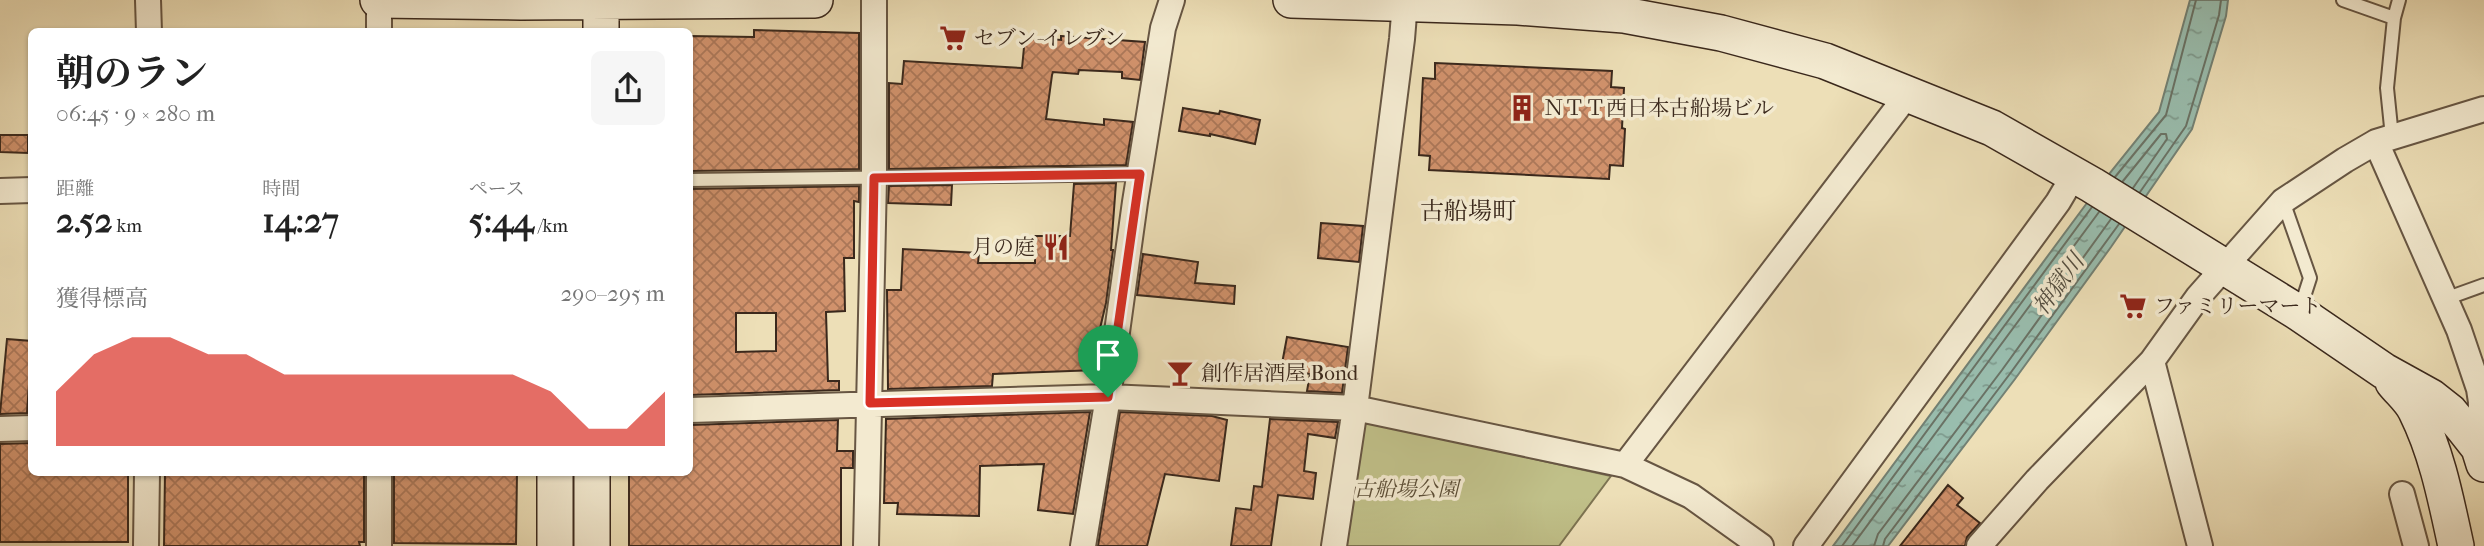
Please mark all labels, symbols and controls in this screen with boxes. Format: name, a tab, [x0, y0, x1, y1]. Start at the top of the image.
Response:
supermarket icon: セブン-イレブン	[938, 23, 968, 53]
place label: セブン-イレブン	[974, 26, 1125, 50]
text: 朝のラン	[56, 51, 208, 96]
button: share	[591, 51, 665, 125]
building icon: ＮＴＴ西日本古船場ビル	[1507, 93, 1537, 123]
place label: ＮＴＴ西日本古船場ビル	[1543, 96, 1774, 120]
text: 06:45 · 9 × 280 m	[56, 100, 215, 127]
text: 距離	[56, 178, 94, 200]
text: 時間	[262, 178, 300, 200]
text: ペース	[469, 178, 525, 200]
district label: 古船場町	[1420, 197, 1516, 225]
text: 2.52	[56, 200, 112, 241]
text: 14:27	[262, 200, 339, 241]
text: 5:44	[469, 200, 534, 241]
text: km	[112, 215, 142, 237]
text: /km	[534, 215, 568, 237]
restaurant icon: 月の庭	[1041, 232, 1071, 262]
place label: 月の庭	[972, 235, 1035, 259]
water label: 神獄川	[2027, 246, 2091, 320]
text: 290–295 m	[561, 280, 665, 307]
text: 獲得標高	[56, 285, 148, 312]
supermarket icon: ファミリーマート	[2118, 291, 2148, 321]
place label: ファミリーマート	[2154, 294, 2322, 318]
pin	[1078, 325, 1138, 397]
icon: arrive	[1089, 336, 1127, 374]
bar icon: 創作居酒屋 Bond	[1165, 358, 1195, 388]
place label: 創作居酒屋 Bond	[1201, 361, 1359, 385]
park label: 古船場公園	[1354, 477, 1461, 501]

